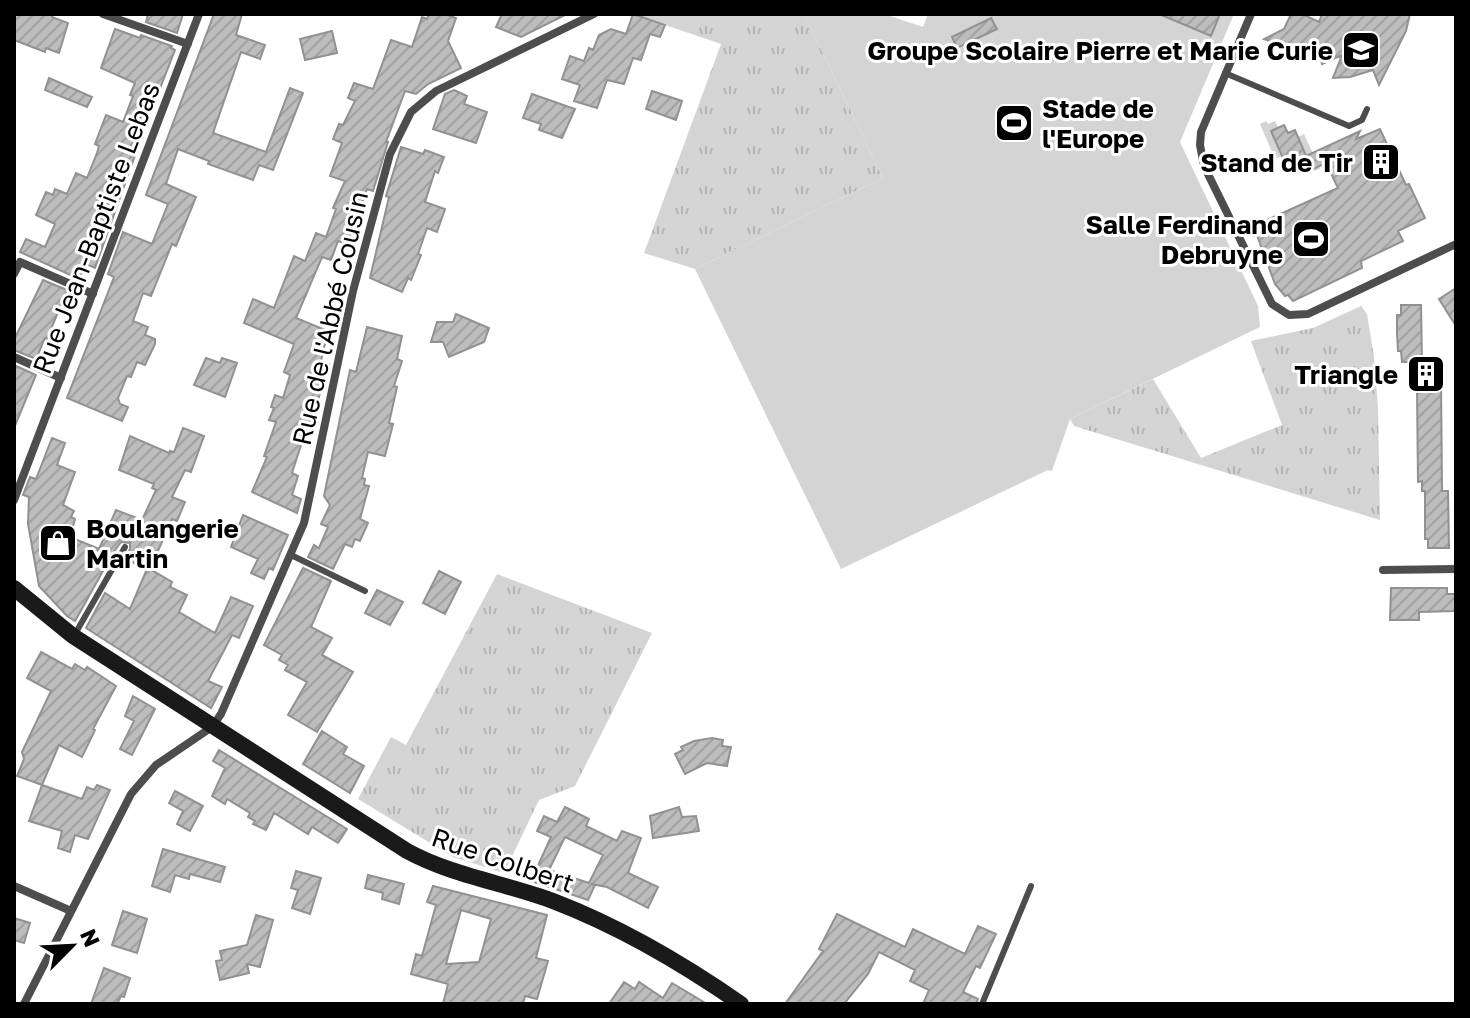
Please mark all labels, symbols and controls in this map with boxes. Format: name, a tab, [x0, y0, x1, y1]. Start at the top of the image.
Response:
school or university icon: Groupe Scolaire Pierre et Marie Curie	[1340, 29, 1382, 71]
place label: Groupe Scolaire Pierre et Marie Curie	[867, 35, 1333, 66]
street label: Rue Jean-Baptiste Lebas	[26, 78, 166, 378]
place label: Stade de l'Europe	[1042, 93, 1154, 154]
sports icon: Stade de l'Europe	[993, 102, 1035, 144]
building icon: Stand de Tir	[1360, 141, 1402, 183]
place label: Stand de Tir	[1200, 147, 1353, 178]
street label: Rue de l'Abbé Cousin	[286, 188, 374, 448]
place label: Salle Ferdinand Debruyne	[1085, 209, 1283, 270]
sports icon: Salle Ferdinand Debruyne	[1290, 218, 1332, 260]
building icon: Triangle	[1405, 353, 1447, 395]
place label: Triangle	[1294, 359, 1398, 390]
place label: Boulangerie Martin	[86, 513, 239, 574]
shop icon: Boulangerie Martin	[37, 522, 79, 564]
street label: Rue Colbert	[428, 821, 578, 899]
north arrow	[32, 906, 112, 986]
text: N	[75, 925, 106, 951]

